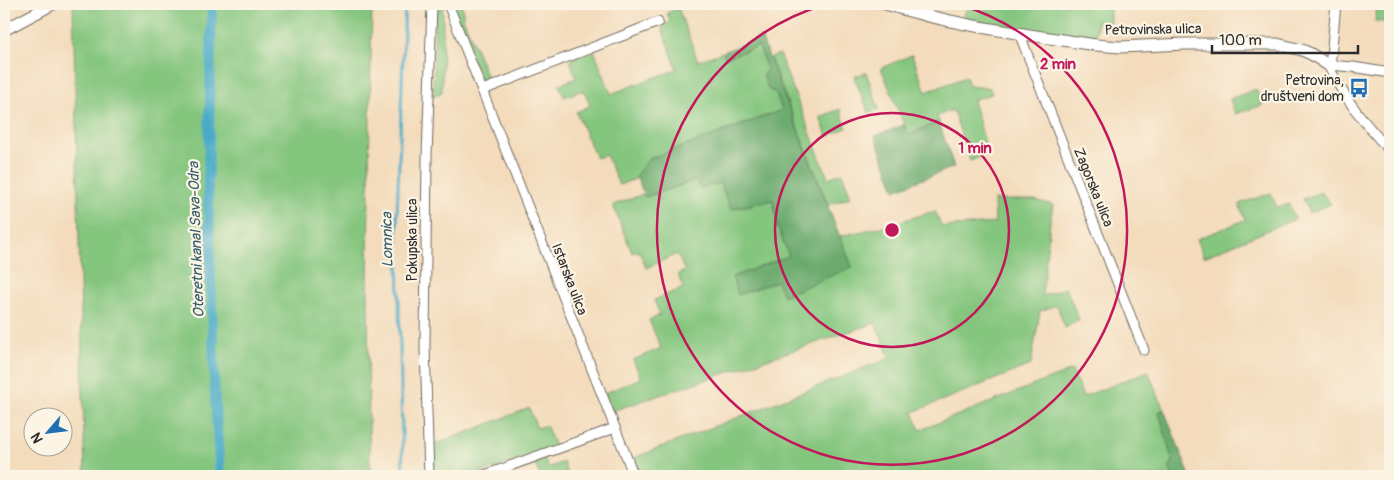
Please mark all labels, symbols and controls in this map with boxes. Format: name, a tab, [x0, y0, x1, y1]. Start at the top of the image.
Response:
street label: Petrovinska ulica	[1104, 20, 1202, 39]
scale bar	[1212, 22, 1358, 54]
text: 100 m	[1219, 31, 1262, 50]
text: 2 min	[1040, 55, 1076, 74]
place label: Petrovina, društveni dom	[1261, 72, 1344, 105]
bus stop icon: Petrovina, društveni dom	[1348, 77, 1370, 99]
text: 1 min	[958, 139, 992, 158]
street label: Zagorska ulica	[1070, 145, 1117, 229]
water label: Oteretni kanal Sava-Odra	[184, 161, 209, 318]
street label: Pokupska ulica	[404, 199, 421, 281]
water label: Lomnica	[378, 211, 397, 268]
centre of rings	[883, 221, 901, 239]
street label: Istarska ulica	[548, 241, 591, 317]
north arrow	[22, 408, 72, 458]
text: N	[27, 430, 47, 446]

